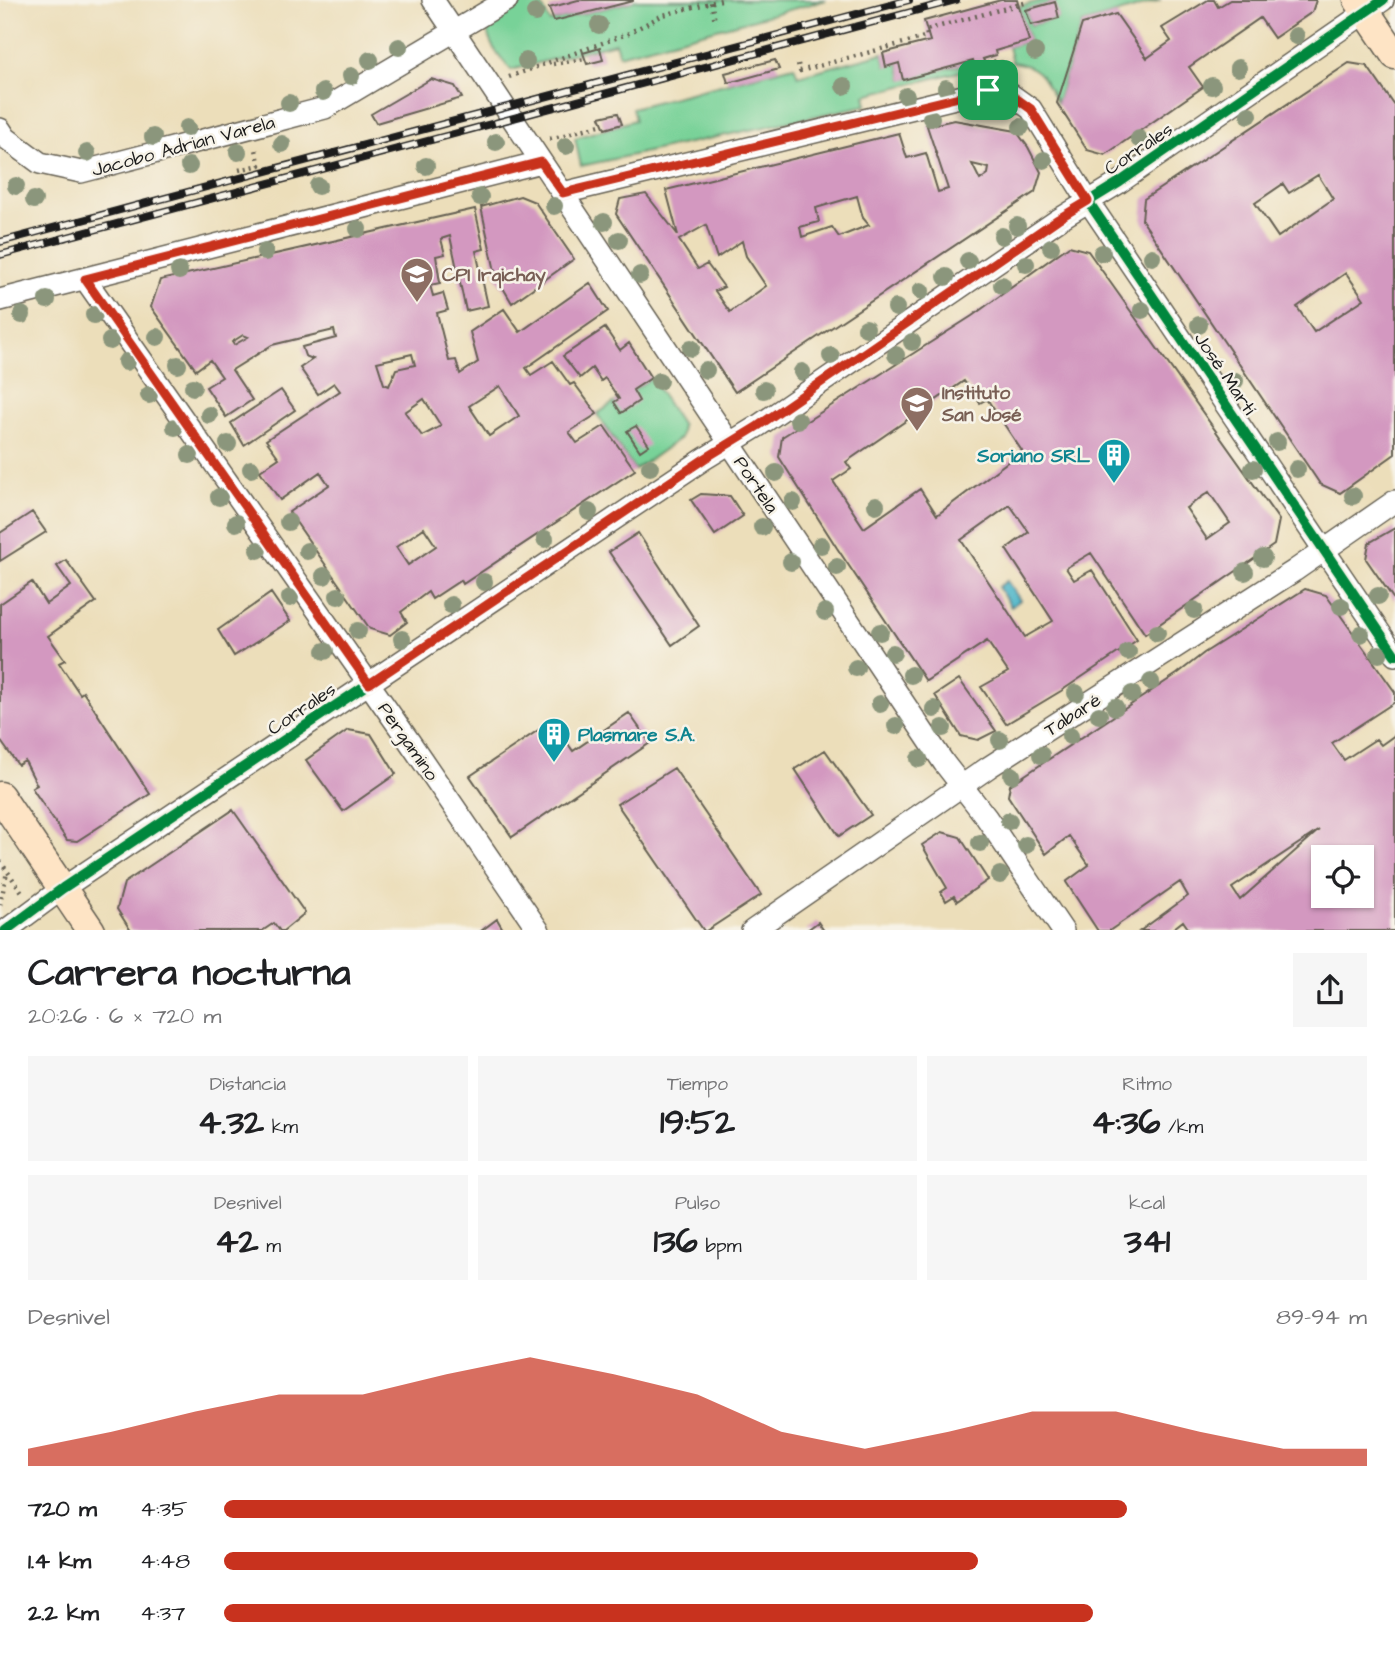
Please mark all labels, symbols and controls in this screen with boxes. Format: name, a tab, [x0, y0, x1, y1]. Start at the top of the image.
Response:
pin	[958, 60, 1018, 120]
icon: arrive	[969, 71, 1007, 109]
street label: Jacobo Adrian Varela	[89, 109, 278, 184]
street label: Corrales	[1099, 116, 1179, 182]
school or university icon: CPI Irqichay	[398, 255, 436, 304]
place label: CPI Irqichay	[442, 262, 546, 290]
street label: José Martí	[1187, 327, 1262, 421]
place label: Instituto San José	[941, 380, 1022, 429]
school or university icon: Instituto San José	[898, 384, 936, 433]
building icon: Soriano SRL	[1095, 436, 1133, 485]
place label: Soriano SRL	[976, 443, 1091, 470]
street label: Portela	[727, 451, 785, 519]
street label: Corrales	[262, 676, 342, 742]
street label: Tabaré	[1039, 687, 1106, 744]
street label: Pergamino	[370, 697, 445, 787]
building icon: Plasmare S.A.	[535, 715, 573, 764]
place label: Plasmare S.A.	[578, 722, 695, 749]
map controls	[1311, 845, 1374, 908]
button: locate	[1311, 845, 1374, 908]
text: Carrera nocturna	[28, 948, 351, 1000]
button: share	[1293, 953, 1367, 1027]
text: 20:26 · 6 × 720 m	[28, 1000, 221, 1032]
text: Distancia	[210, 1071, 286, 1098]
text: Tiempo	[667, 1071, 728, 1098]
text: Ritmo	[1122, 1071, 1172, 1098]
text: 4.32	[197, 1098, 264, 1147]
text: 19:52	[660, 1098, 735, 1147]
text: 4:36	[1091, 1098, 1161, 1147]
text: km	[264, 1114, 298, 1141]
text: /km	[1161, 1114, 1203, 1141]
text: Desnivel	[214, 1190, 282, 1217]
text: Pulso	[675, 1190, 720, 1217]
text: kcal	[1129, 1190, 1165, 1217]
text: 42	[215, 1217, 259, 1266]
text: 136	[654, 1217, 698, 1266]
text: 341	[1124, 1217, 1170, 1266]
text: m	[259, 1233, 281, 1260]
text: bpm	[698, 1233, 741, 1260]
text: Desnivel	[28, 1301, 110, 1333]
text: 89–94 m	[1276, 1301, 1367, 1333]
text: 720 m	[28, 1493, 97, 1525]
text: 4:35	[140, 1493, 187, 1525]
text: 1.4 km	[28, 1545, 91, 1577]
text: 4:48	[140, 1545, 190, 1577]
text: 2.2 km	[28, 1597, 99, 1629]
text: 4:37	[140, 1597, 185, 1629]

